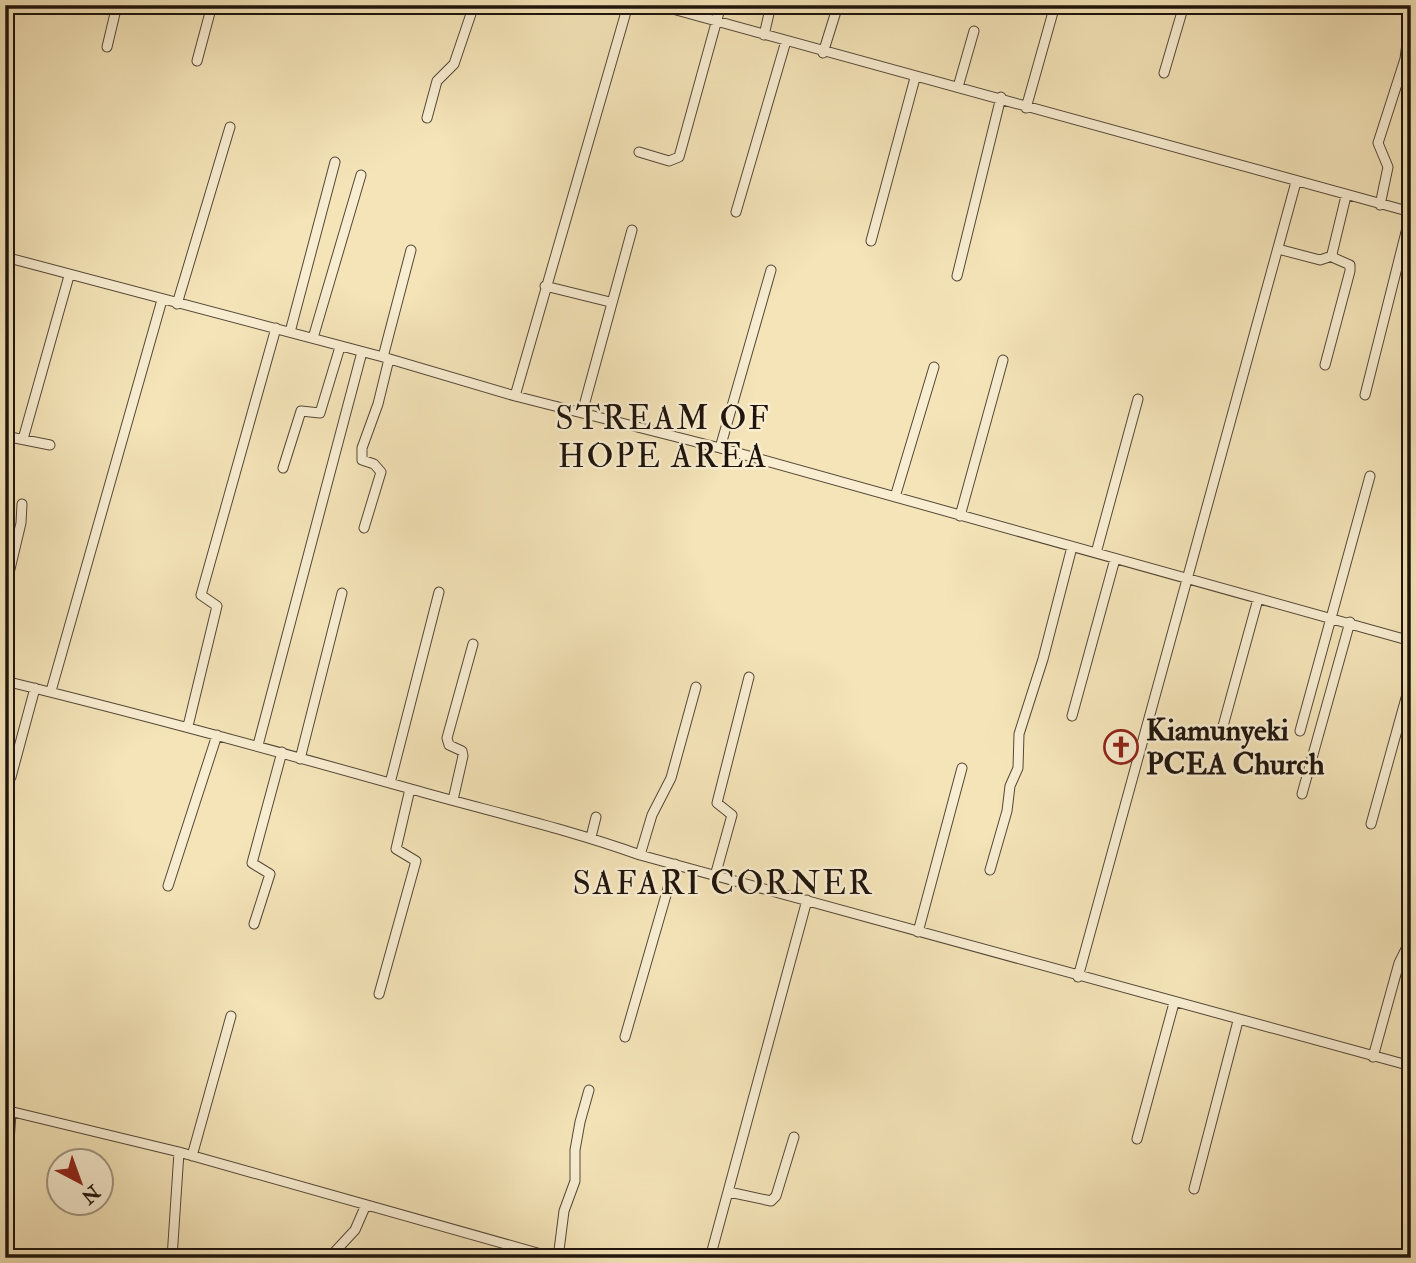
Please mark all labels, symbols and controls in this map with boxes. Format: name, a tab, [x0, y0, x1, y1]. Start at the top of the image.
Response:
district label: STREAM OF HOPE AREA	[555, 398, 771, 477]
place label: Kiamunyeki PCEA Church	[1146, 712, 1325, 783]
church icon: Kiamunyeki PCEA Church	[1102, 728, 1140, 766]
district label: SAFARI CORNER	[572, 863, 874, 904]
north arrow	[46, 1148, 116, 1218]
text: N	[75, 1179, 106, 1209]

